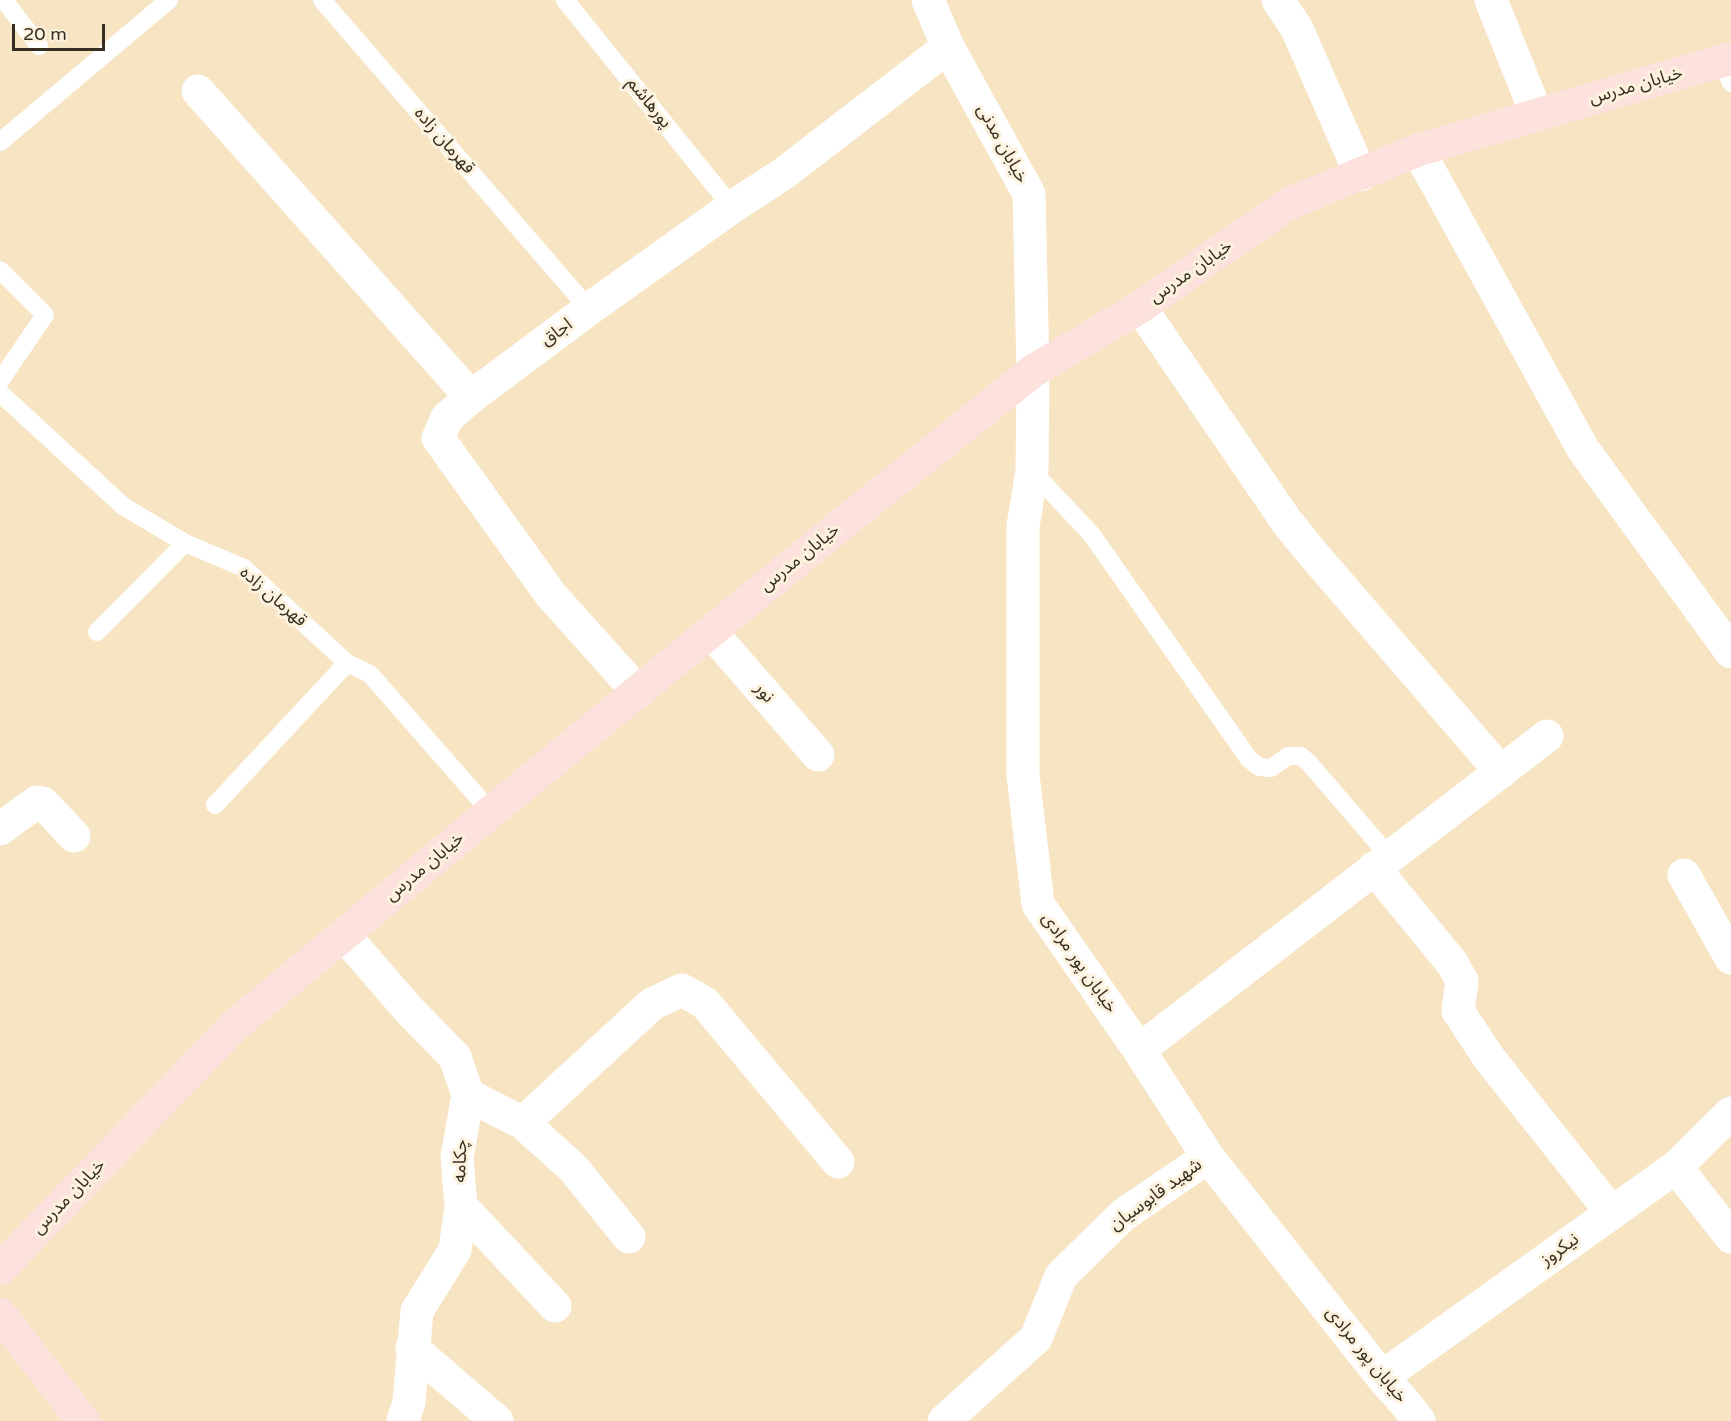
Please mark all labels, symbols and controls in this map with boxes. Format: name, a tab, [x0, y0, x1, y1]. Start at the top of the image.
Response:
scale bar	[15, 12, 108, 50]
text: 20 m	[23, 23, 67, 45]
street label: خیابان مدرس	[1587, 62, 1685, 110]
street label: پورهاشم	[622, 73, 676, 133]
street label: خیابان مدنی	[972, 101, 1032, 187]
street label: قهرمان زاده	[409, 103, 479, 179]
street label: خیابان مدرس	[1145, 235, 1237, 309]
street label: اجاق	[537, 314, 577, 352]
street label: خیابان مدرس	[756, 519, 844, 597]
street label: قهرمان زاده	[235, 562, 311, 632]
street label: نور	[749, 678, 779, 708]
street label: خیابان مدرس	[381, 828, 469, 906]
street label: خیابان پور مرادی	[1036, 909, 1122, 1017]
street label: چکامه	[449, 1139, 473, 1183]
street label: شهید قابوسیان	[1105, 1154, 1207, 1236]
street label: خیابان مدرس	[28, 1155, 110, 1239]
street label: نیکروز	[1536, 1229, 1584, 1271]
street label: خیابان پور مرادی	[1321, 1303, 1411, 1407]

